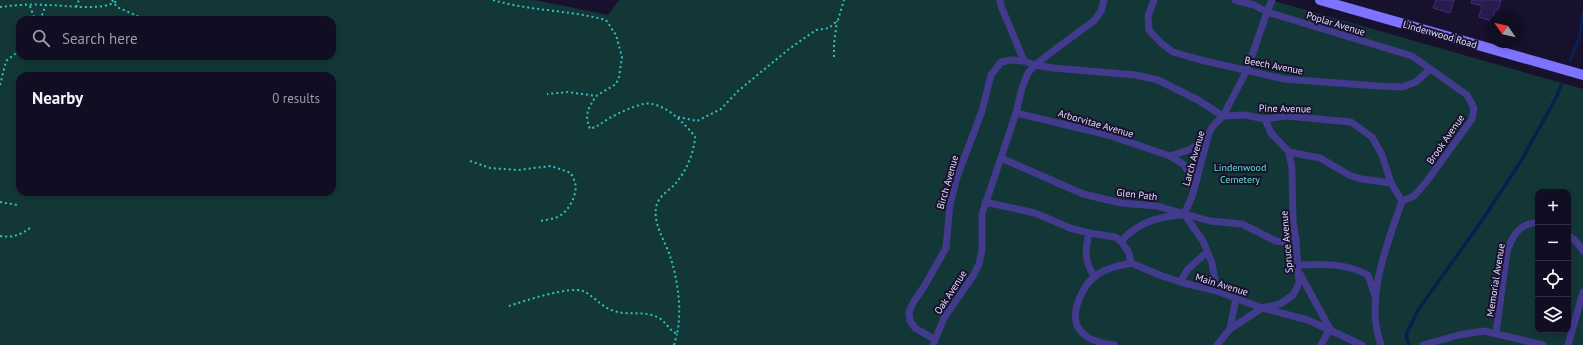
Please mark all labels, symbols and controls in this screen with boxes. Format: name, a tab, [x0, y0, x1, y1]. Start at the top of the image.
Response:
street label: Poplar Avenue	[1305, 8, 1367, 39]
north arrow	[1487, 12, 1523, 48]
search box	[16, 16, 336, 60]
street label: Lindenwood Road	[1401, 18, 1478, 51]
icon: search	[30, 27, 52, 49]
text: Search here	[62, 29, 138, 48]
street label: Beech Avenue	[1244, 53, 1304, 78]
text: Nearby	[32, 87, 83, 109]
text: 0 results	[272, 90, 320, 107]
street label: Pine Avenue	[1259, 102, 1311, 115]
street label: Arborvitae Avenue	[1057, 106, 1135, 140]
street label: Brook Avenue	[1423, 112, 1467, 167]
street label: Larch Avenue	[1179, 129, 1208, 187]
street label: Birch Avenue	[934, 154, 961, 211]
park label: Lindenwood Cemetery	[1214, 161, 1266, 186]
street label: Glen Path	[1116, 186, 1158, 203]
map controls	[1535, 189, 1571, 333]
button: +	[1535, 189, 1571, 225]
street label: Spruce Avenue	[1277, 210, 1296, 274]
button: −	[1535, 225, 1571, 261]
street label: Memorial Avenue	[1483, 243, 1508, 318]
button: locate	[1535, 261, 1571, 297]
street label: Oak Avenue	[931, 268, 969, 317]
street label: Main Avenue	[1194, 270, 1250, 299]
button: layers	[1535, 297, 1571, 333]

